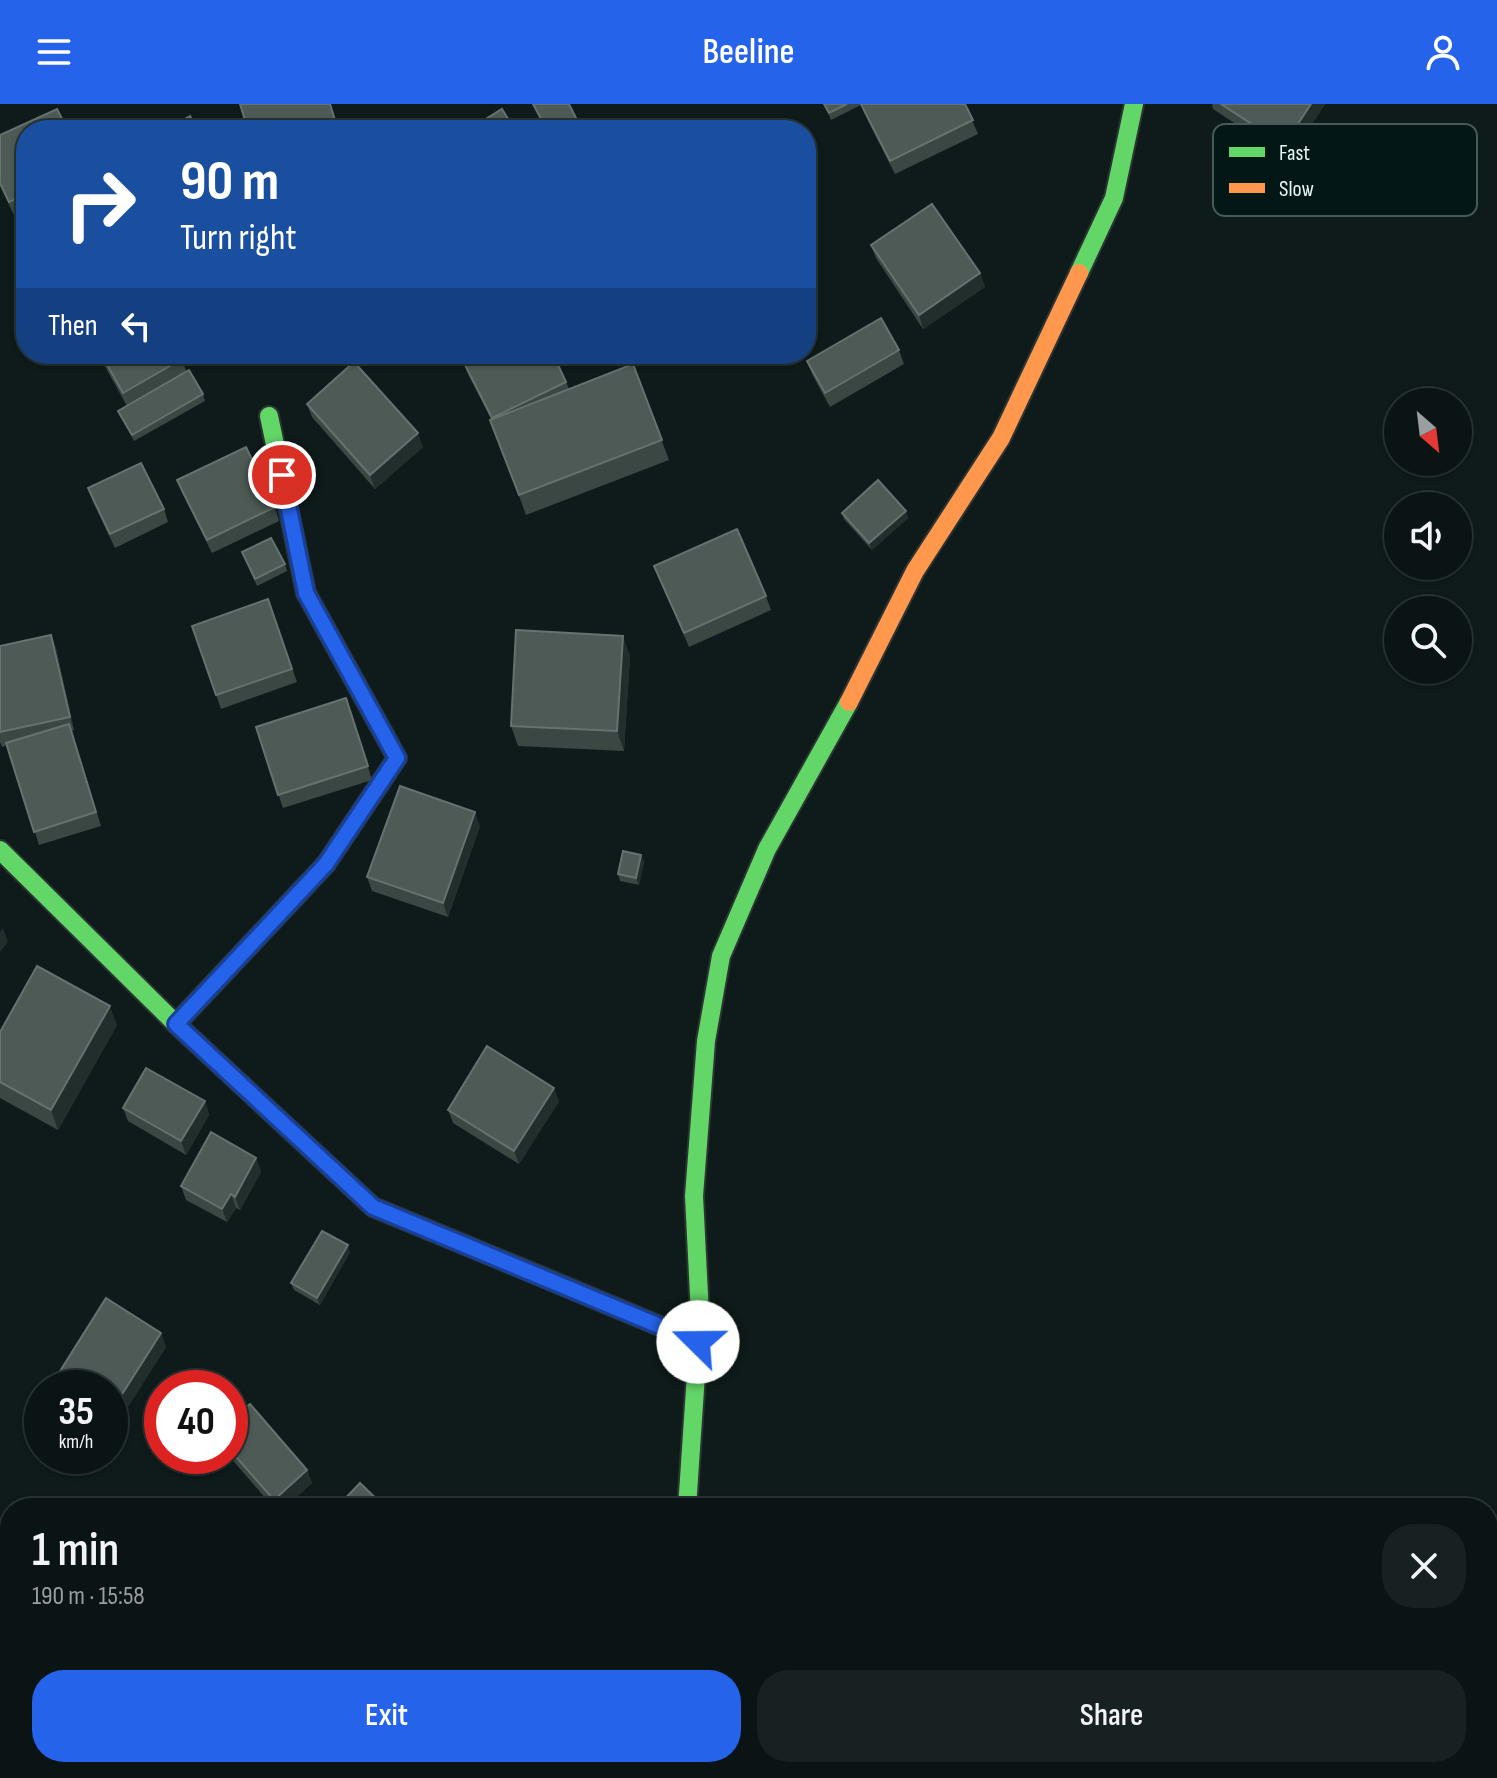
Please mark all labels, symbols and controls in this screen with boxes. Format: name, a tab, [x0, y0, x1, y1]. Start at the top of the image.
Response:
icon: menu	[32, 30, 76, 74]
icon: person	[1421, 30, 1465, 74]
text: Beeline	[702, 31, 795, 74]
legend	[1213, 124, 1477, 216]
text: Fast	[1279, 140, 1310, 167]
text: 90 m	[180, 149, 279, 216]
icon: right	[48, 152, 152, 256]
text: Slow	[1279, 176, 1314, 203]
text: Turn right	[180, 217, 297, 260]
icon: left	[114, 304, 158, 348]
text: Then	[48, 308, 98, 344]
north arrow	[1384, 388, 1472, 476]
map controls	[1384, 388, 1472, 684]
pin	[248, 441, 316, 509]
icon: arrive	[260, 453, 304, 497]
button: sound	[1384, 492, 1472, 580]
button: search	[1384, 596, 1472, 684]
position arrow	[656, 1300, 740, 1384]
speed limit sign: 40	[144, 1370, 248, 1474]
text: 35	[58, 1388, 94, 1436]
text: km/h	[59, 1430, 93, 1454]
text: 1 min	[32, 1522, 119, 1579]
button: close	[1382, 1524, 1466, 1608]
text: 190 m · 15:58	[32, 1581, 145, 1612]
button: Exit	[32, 1670, 741, 1762]
button: Share	[757, 1670, 1466, 1762]

